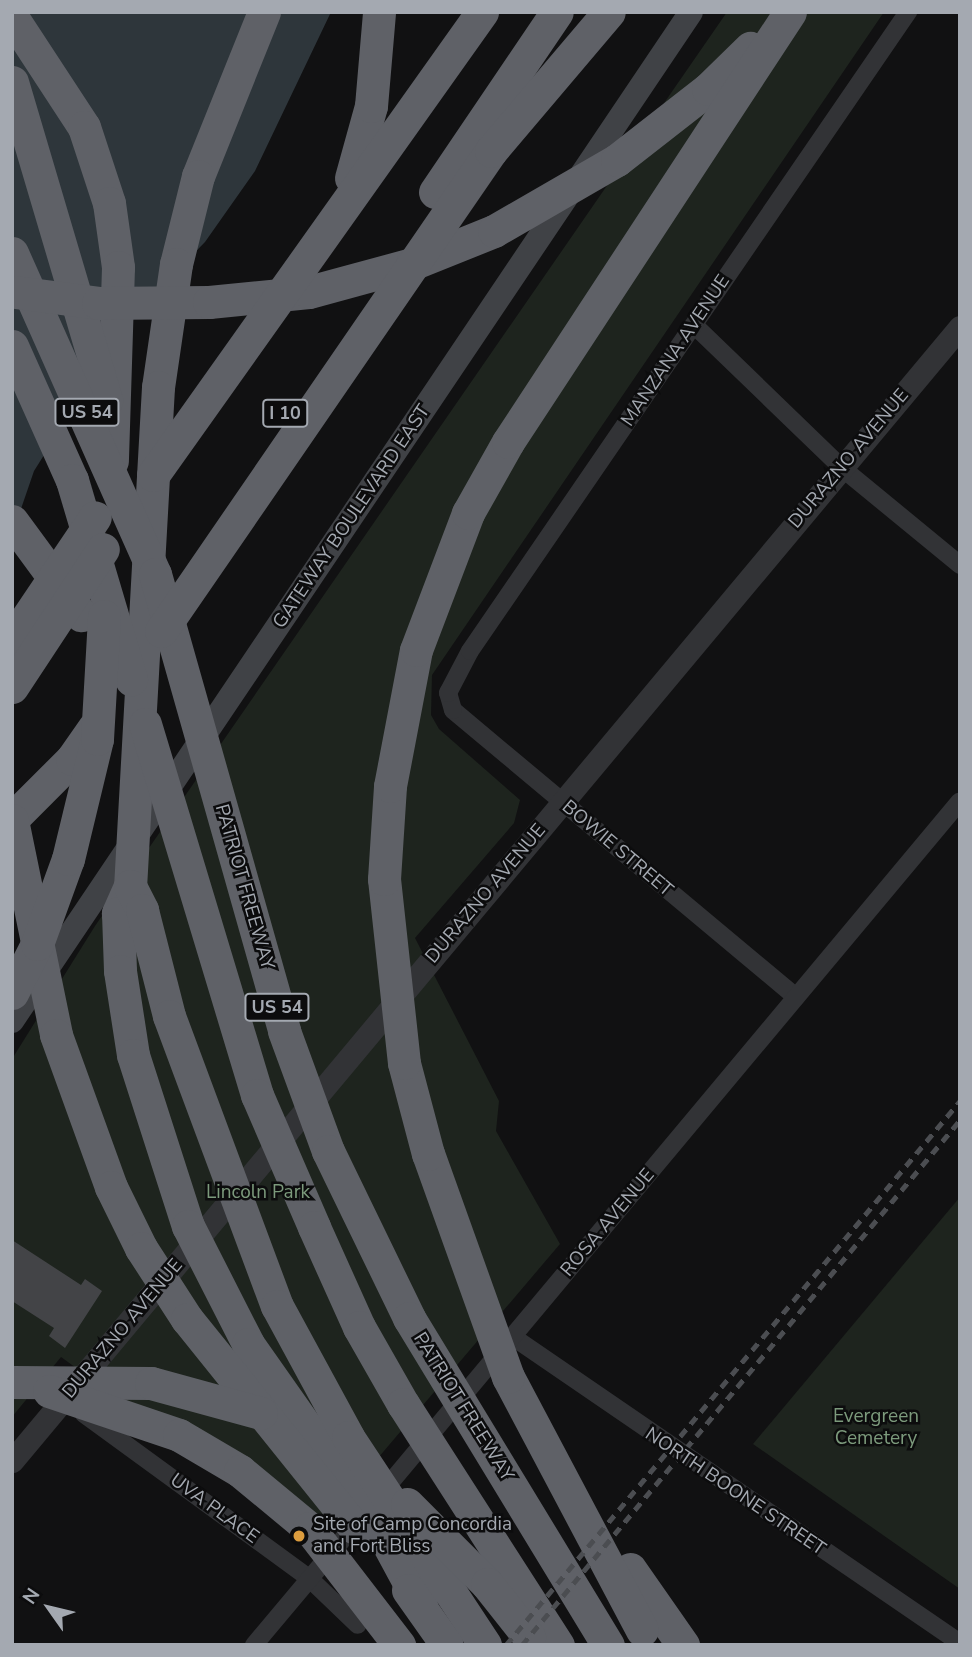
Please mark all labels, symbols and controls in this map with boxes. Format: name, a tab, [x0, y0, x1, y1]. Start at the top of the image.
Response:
street label: MANZANA AVENUE	[617, 271, 735, 431]
street label: DURAZNO AVENUE	[784, 385, 914, 533]
road number: US 54	[54, 398, 120, 426]
road number: I 10	[260, 398, 310, 428]
street label: GATEWAY BOULEVARD EAST	[269, 401, 435, 633]
street label: BOWIE STREET	[557, 796, 677, 902]
street label: PATRIOT FREEWAY	[209, 802, 279, 972]
street label: DURAZNO AVENUE	[421, 820, 551, 968]
road number: US 54	[244, 992, 310, 1022]
street label: ROSA AVENUE	[556, 1165, 660, 1281]
park label: Lincoln Park	[206, 1182, 310, 1204]
street label: DURAZNO AVENUE	[58, 1255, 188, 1403]
street label: PATRIOT FREEWAY	[408, 1328, 518, 1486]
park label: Evergreen Cemetery	[833, 1406, 919, 1450]
street label: NORTH BOONE STREET	[640, 1423, 830, 1561]
street label: UVA PLACE	[165, 1469, 263, 1549]
place label: Site of Camp Concordia and Fort Bliss	[313, 1514, 512, 1558]
marker: Site of Camp Concordia and Fort Bliss	[291, 1528, 307, 1544]
north arrow	[14, 1573, 84, 1643]
text: N	[17, 1583, 46, 1609]

